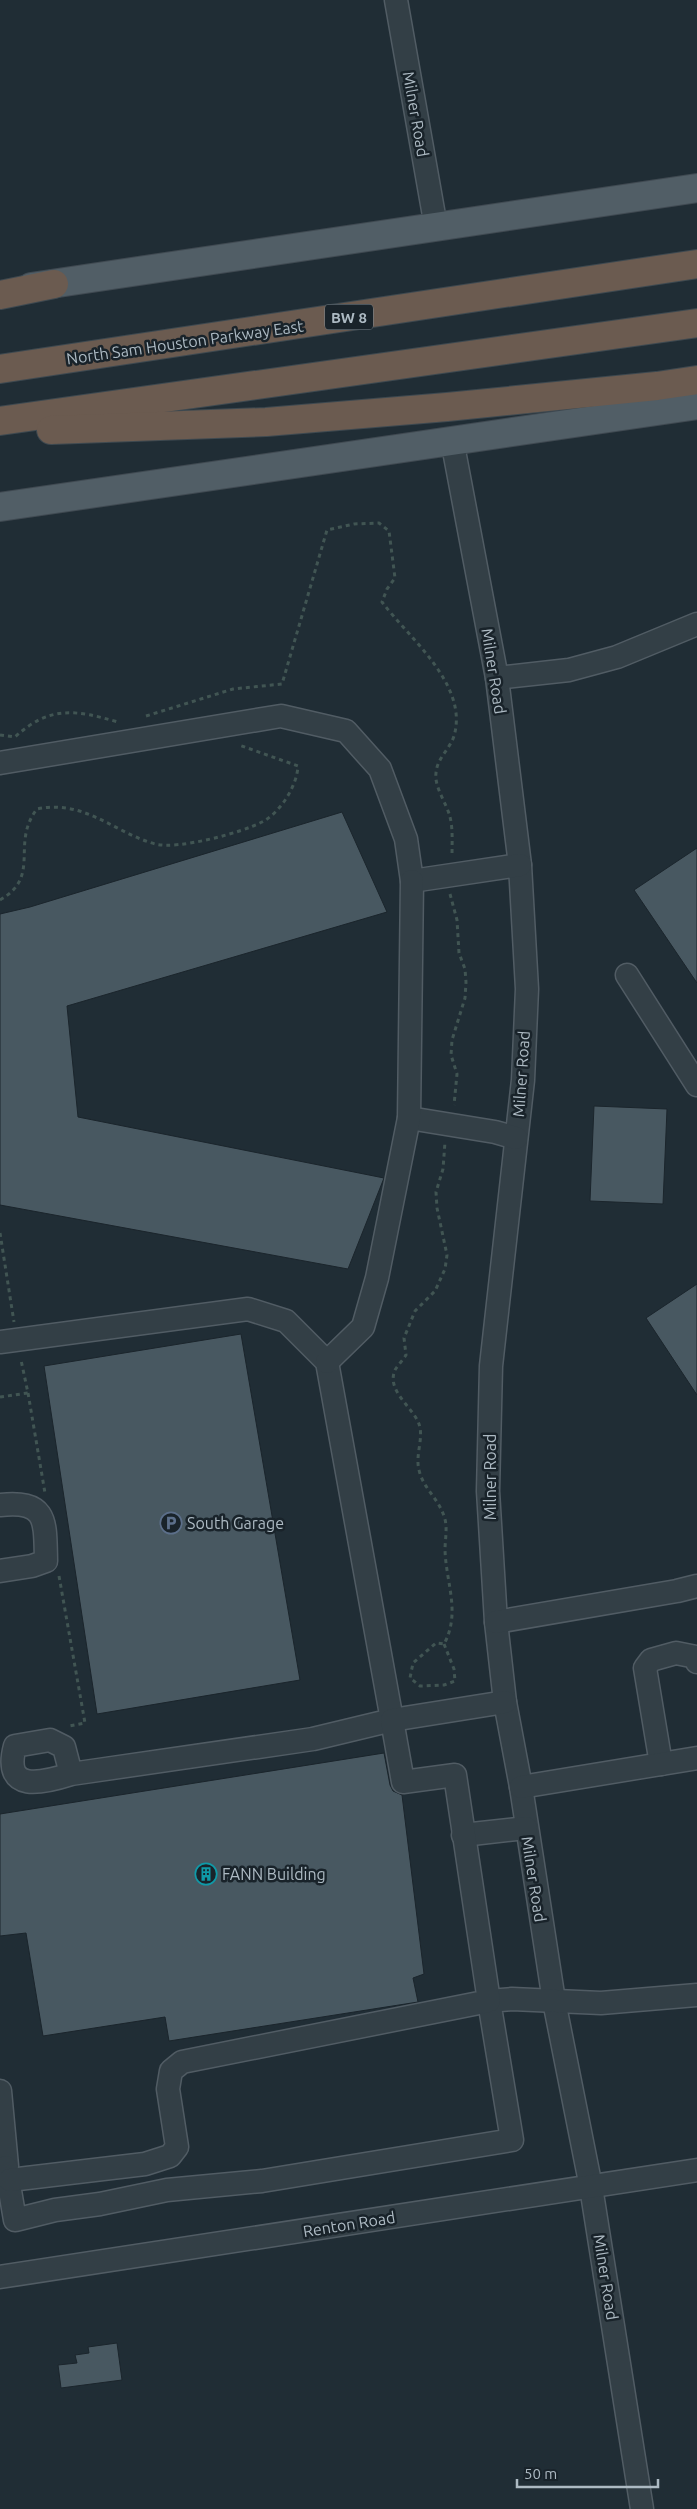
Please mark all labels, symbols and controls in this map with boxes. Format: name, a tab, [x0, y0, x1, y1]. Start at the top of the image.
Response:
street label: Milner Road	[400, 70, 432, 158]
road number: BW 8	[325, 304, 373, 330]
street label: North Sam Houston Parkway East	[65, 316, 305, 368]
street label: Milner Road	[478, 627, 510, 715]
street label: Milner Road	[509, 1030, 533, 1118]
street label: Milner Road	[481, 1434, 499, 1520]
parking icon: South Garage	[159, 1511, 183, 1535]
place label: South Garage	[187, 1514, 284, 1532]
street label: Milner Road	[518, 1835, 550, 1923]
building icon: FANN Building	[194, 1862, 218, 1886]
place label: FANN Building	[222, 1865, 326, 1883]
street label: Renton Road	[302, 2208, 396, 2240]
street label: Milner Road	[590, 2233, 622, 2321]
scale bar	[517, 2456, 658, 2488]
text: 50 m	[524, 2465, 557, 2482]

